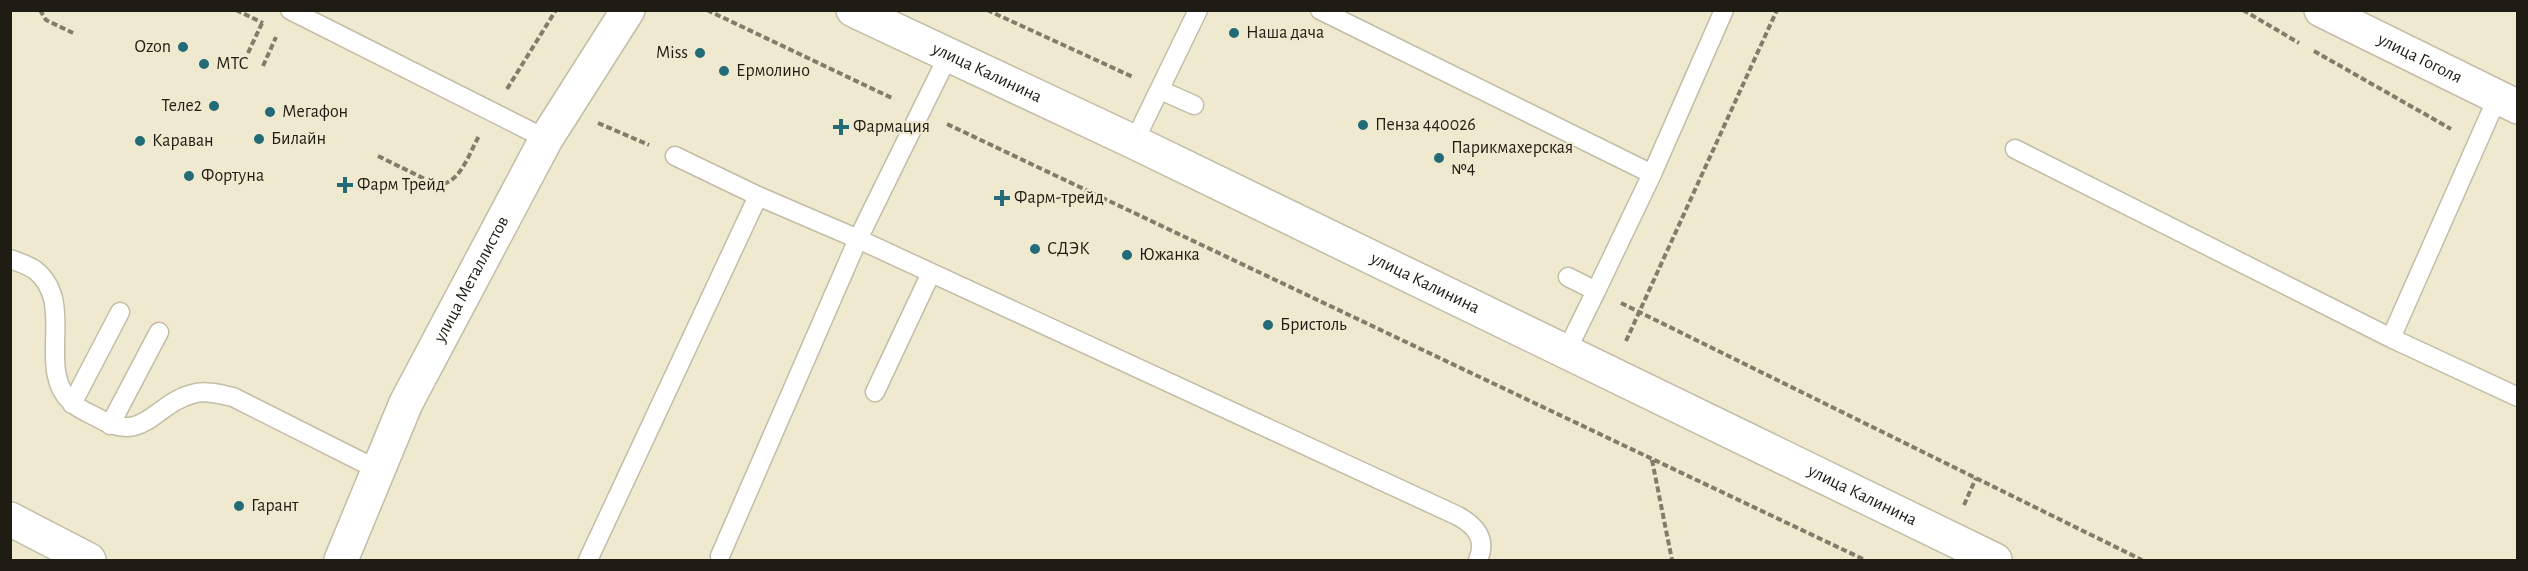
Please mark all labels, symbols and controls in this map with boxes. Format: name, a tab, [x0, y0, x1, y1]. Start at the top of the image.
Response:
place label: Наша дача	[1246, 24, 1324, 42]
marker: Наша дача	[1227, 26, 1241, 40]
street label: улица Гоголя	[2374, 30, 2465, 87]
place label: Ozon	[134, 38, 171, 56]
street label: улица Калинина	[928, 39, 1045, 106]
marker: Ozon	[176, 40, 190, 54]
place label: Miss	[656, 44, 688, 62]
marker: Miss	[693, 46, 707, 60]
place label: МТС	[216, 55, 249, 73]
marker: МТС	[197, 57, 211, 71]
place label: Ермолино	[736, 62, 810, 80]
marker: Ермолино	[717, 64, 731, 78]
place label: Теле2	[162, 97, 202, 115]
marker: Теле2	[207, 99, 221, 113]
place label: Мегафон	[282, 103, 348, 121]
marker: Мегафон	[263, 105, 277, 119]
place label: Пенза 440026	[1375, 116, 1476, 134]
place label: Фармация	[853, 118, 930, 136]
marker: Пенза 440026	[1356, 118, 1370, 132]
marker: Фармация	[834, 120, 848, 134]
place label: Билайн	[271, 130, 326, 148]
place label: Караван	[152, 132, 214, 150]
marker: Билайн	[252, 132, 266, 146]
marker: Караван	[133, 134, 147, 148]
place label: Парикмахерская №4	[1451, 139, 1573, 178]
marker: Парикмахерская №4	[1432, 151, 1446, 165]
place label: Фортуна	[201, 167, 264, 185]
marker: Фортуна	[182, 169, 196, 183]
place label: Фарм Трейд	[357, 176, 445, 194]
marker: Фарм Трейд	[338, 178, 352, 192]
place label: Фарм-трейд	[1014, 189, 1104, 207]
marker: Фарм-трейд	[995, 191, 1009, 205]
street label: улица Металлистов	[430, 213, 512, 346]
place label: СДЭК	[1047, 240, 1090, 258]
marker: СДЭК	[1028, 242, 1042, 256]
place label: Южанка	[1139, 246, 1200, 264]
marker: Южанка	[1120, 248, 1134, 262]
street label: улица Калинина	[1367, 249, 1482, 317]
place label: Бристоль	[1280, 316, 1347, 334]
marker: Бристоль	[1261, 318, 1275, 332]
street label: улица Калинина	[1804, 461, 1920, 530]
place label: Гарант	[251, 497, 299, 515]
marker: Гарант	[232, 499, 246, 513]

